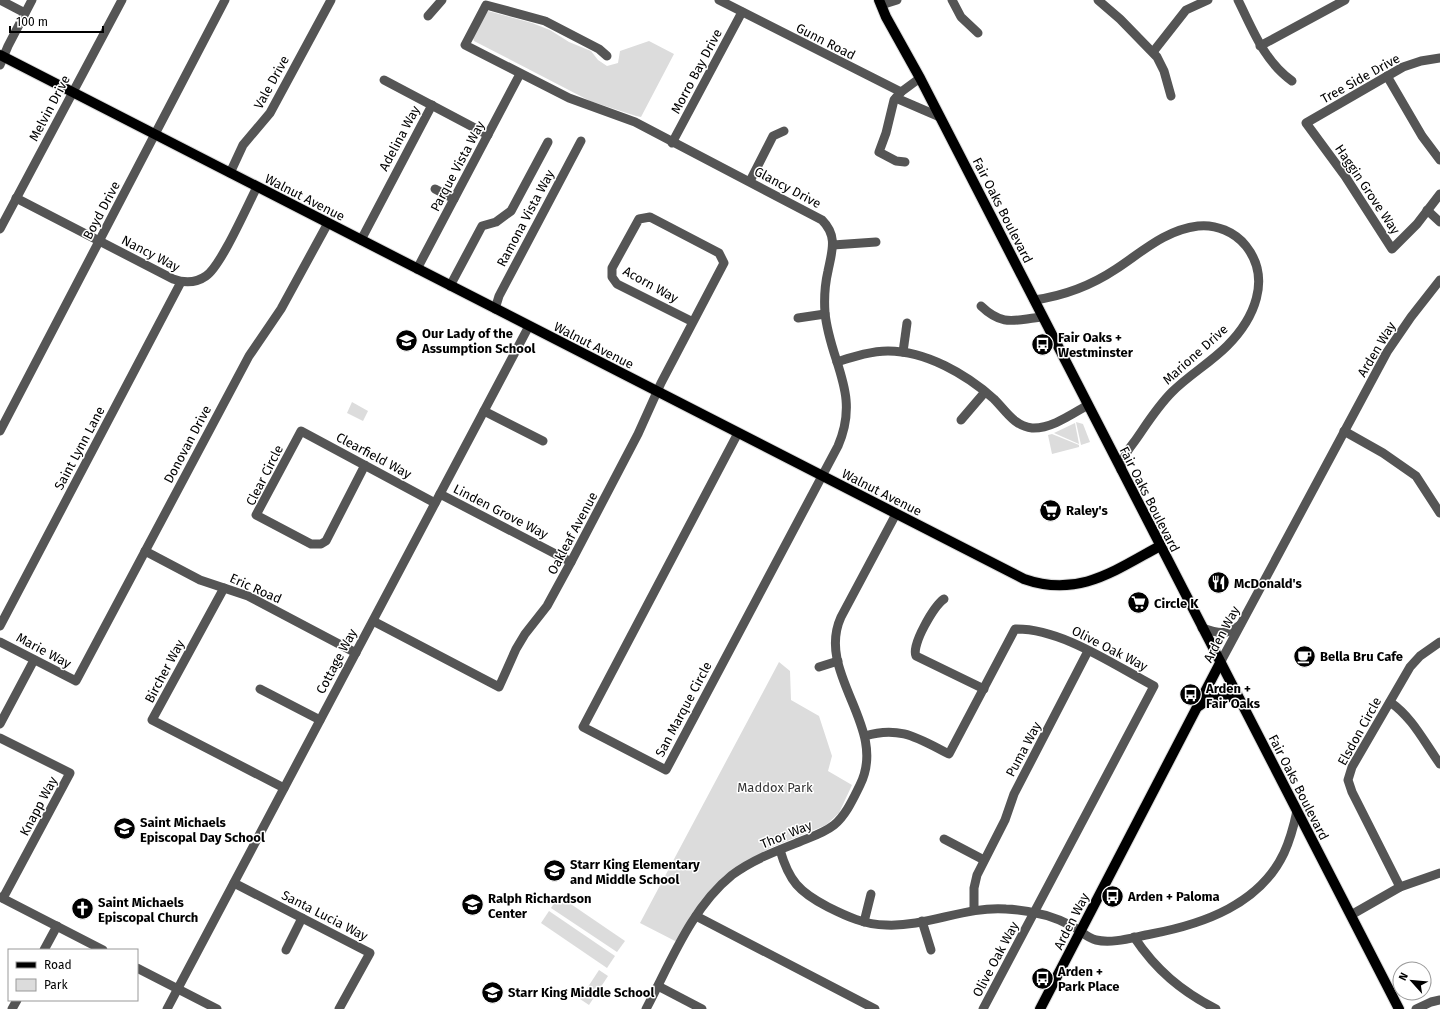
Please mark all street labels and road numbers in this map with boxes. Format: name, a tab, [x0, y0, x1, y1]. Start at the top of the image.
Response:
street label: Gunn Road	[794, 20, 858, 63]
street label: Morro Bay Drive	[668, 26, 725, 116]
street label: Tree Side Drive	[1318, 51, 1402, 106]
street label: Vale Drive	[251, 53, 292, 111]
street label: Melvin Drive	[26, 73, 73, 144]
street label: Adelina Way	[376, 103, 423, 173]
street label: Parque Vista Way	[427, 118, 488, 214]
street label: Haggin Grove Way	[1332, 142, 1403, 237]
street label: Fair Oaks Boulevard	[969, 155, 1036, 265]
street label: Glancy Drive	[752, 164, 824, 211]
street label: Ramona Vista Way	[494, 167, 558, 269]
street label: Walnut Avenue	[262, 171, 347, 224]
street label: Boyd Drive	[80, 179, 123, 242]
street label: Nancy Way	[119, 232, 183, 275]
street label: Acorn Way	[621, 263, 681, 306]
street label: Arden Way	[1354, 318, 1399, 380]
street label: Walnut Avenue	[551, 319, 636, 372]
street label: Marione Drive	[1160, 321, 1231, 387]
street label: Donovan Drive	[161, 403, 214, 486]
street label: Saint Lynn Lane	[51, 404, 108, 493]
street label: Clearfield Way	[334, 429, 414, 482]
street label: Clear Circle	[243, 442, 286, 508]
street label: Fair Oaks Boulevard	[1116, 444, 1183, 554]
street label: Walnut Avenue	[839, 466, 924, 519]
street label: Linden Grove Way	[451, 481, 551, 542]
street label: Oakleaf Avenue	[544, 489, 600, 577]
street label: Eric Road	[228, 570, 284, 607]
street label: Arden Way	[1200, 603, 1243, 665]
street label: Olive Oak Way	[1069, 623, 1151, 674]
street label: Cottage Way	[313, 626, 360, 696]
street label: Marie Way	[14, 630, 74, 671]
street label: Bircher Way	[142, 637, 188, 705]
street label: San Marque Circle	[652, 659, 715, 759]
street label: Elsdon Circle	[1335, 694, 1384, 768]
street label: Puma Way	[1003, 719, 1044, 779]
street label: Fair Oaks Boulevard	[1265, 732, 1332, 842]
street label: Knapp Way	[17, 774, 61, 838]
street label: Thor Way	[758, 817, 815, 852]
street label: Santa Lucia Way	[279, 887, 371, 944]
street label: Arden Way	[1051, 890, 1092, 952]
street label: Olive Oak Way	[969, 919, 1022, 999]

